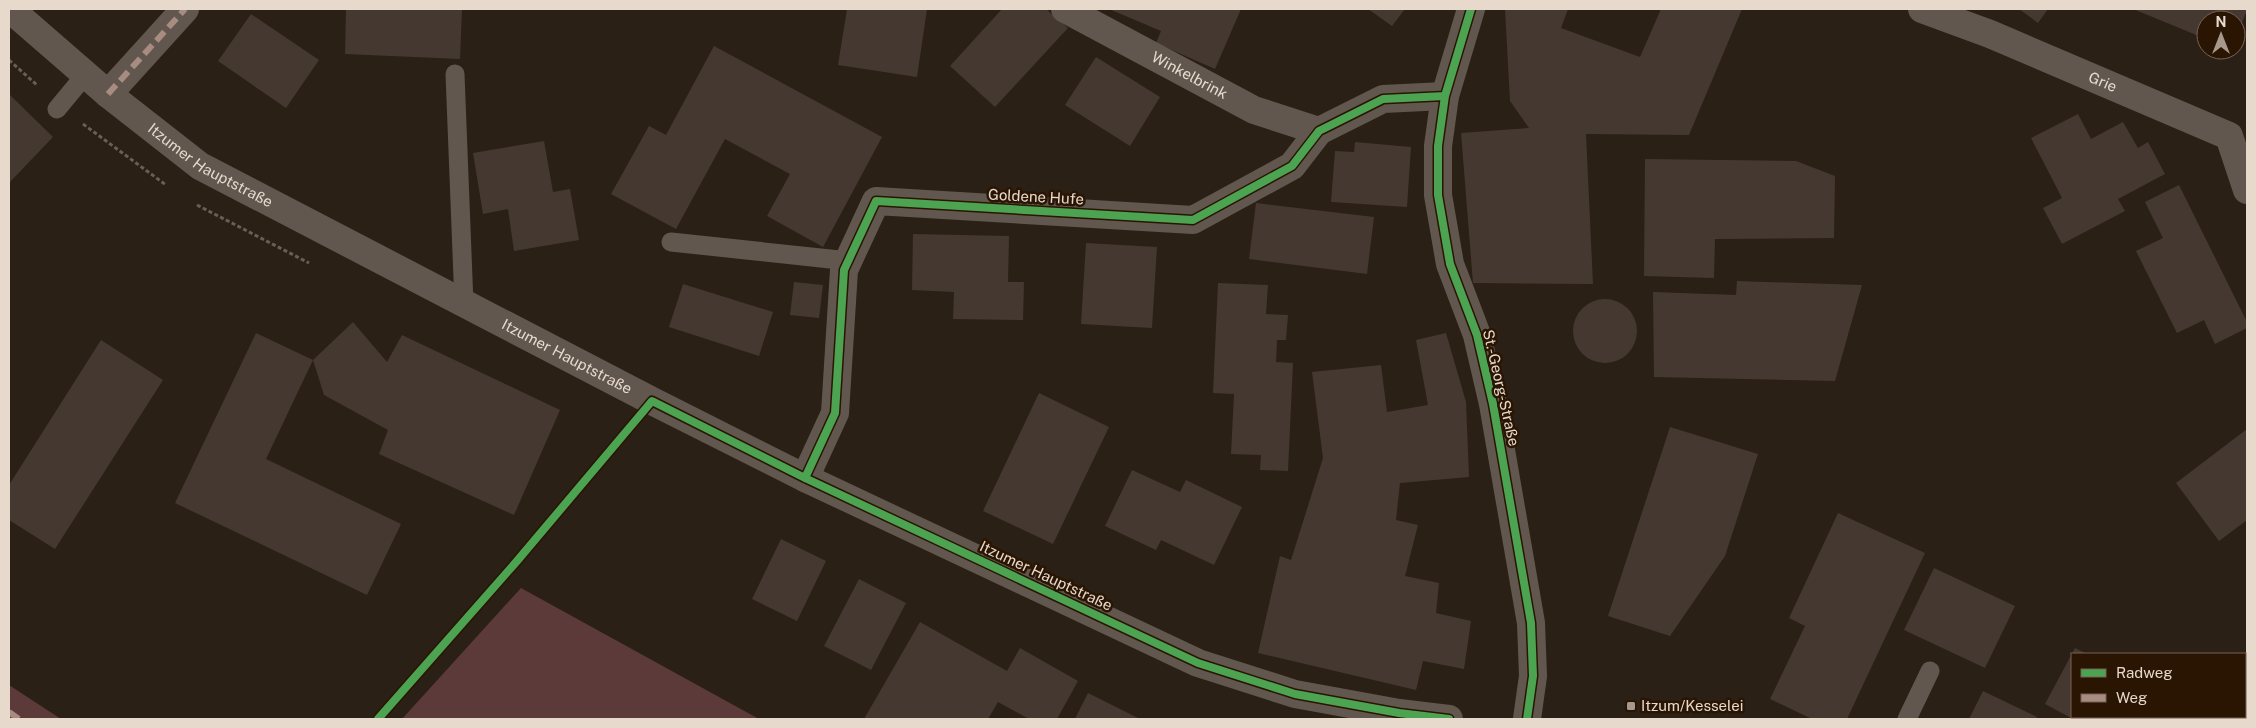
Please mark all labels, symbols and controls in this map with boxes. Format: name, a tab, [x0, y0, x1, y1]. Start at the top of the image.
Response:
north arrow	[2196, 10, 2246, 60]
text: N	[2216, 14, 2226, 30]
street label: Winkelbrink	[1149, 48, 1230, 102]
street label: Grie	[2086, 68, 2120, 95]
street label: Itzumer Hauptstraße	[145, 120, 276, 210]
street label: Goldene Hufe	[987, 185, 1085, 208]
street label: Itzumer Hauptstraße	[499, 315, 635, 397]
street label: St.-Georg-Straße	[1480, 328, 1523, 448]
street label: Itzumer Hauptstraße	[977, 537, 1115, 614]
legend	[2071, 653, 2246, 718]
text: Radweg	[2116, 664, 2173, 681]
text: Weg	[2116, 689, 2147, 706]
place label: Itzum/Kesselei	[1641, 697, 1743, 714]
marker: Itzum/Kesselei	[1625, 700, 1637, 712]

